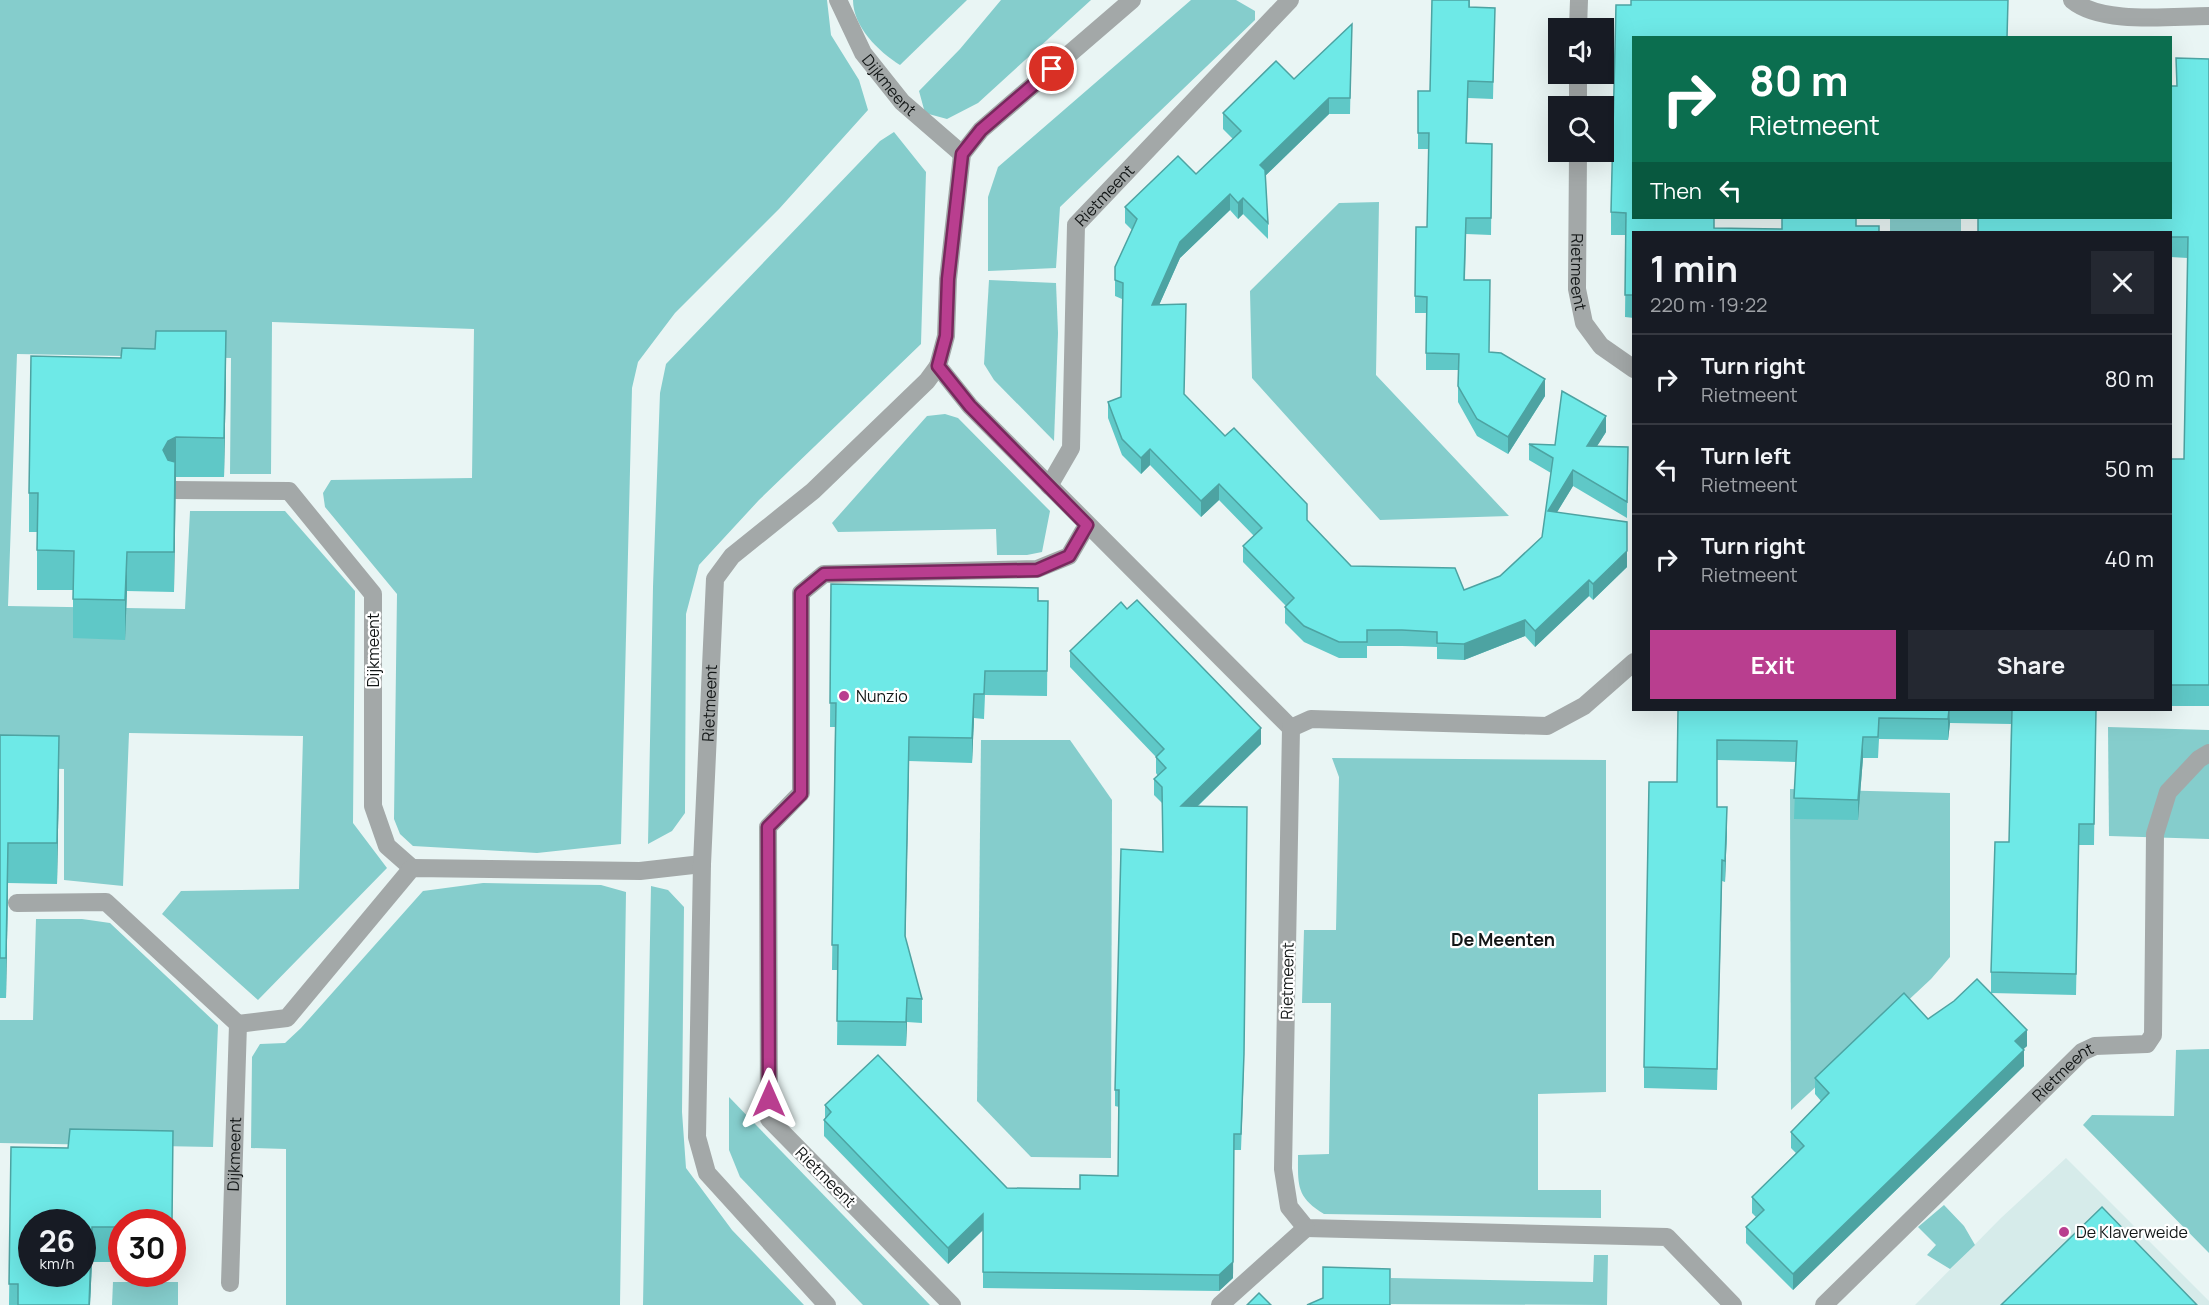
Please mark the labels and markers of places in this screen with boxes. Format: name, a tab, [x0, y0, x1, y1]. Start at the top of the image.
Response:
pin	[1026, 43, 1077, 94]
place label: Nunzio	[856, 685, 908, 707]
marker: Nunzio	[837, 689, 851, 703]
place label: De Klaverweide	[2076, 1221, 2188, 1243]
marker: De Klaverweide	[2057, 1225, 2071, 1239]

